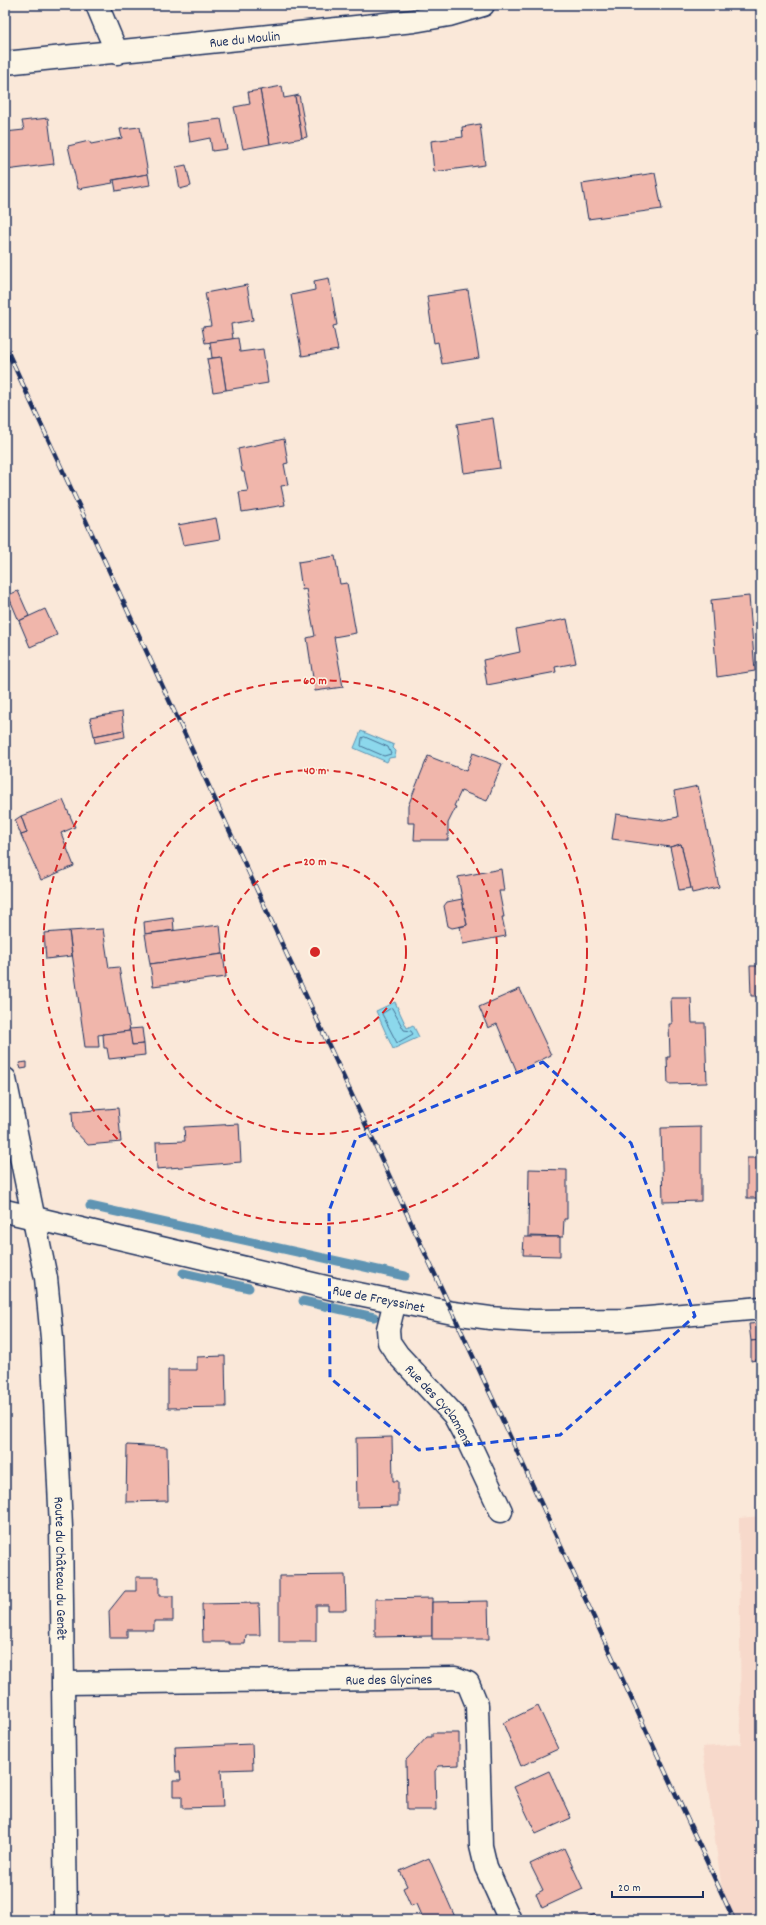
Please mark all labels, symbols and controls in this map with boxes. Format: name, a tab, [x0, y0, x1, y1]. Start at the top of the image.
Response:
street label: Rue du Moulin	[209, 27, 281, 54]
text: 60 m	[303, 673, 327, 690]
text: 40 m	[304, 763, 326, 780]
text: 20 m	[304, 854, 326, 871]
centre of rings	[308, 945, 322, 959]
street label: Rue de Freyssinet	[331, 1281, 426, 1319]
street label: Rue des Cyclamens	[399, 1361, 477, 1450]
street label: Route du Château du Genêt	[48, 1496, 70, 1640]
street label: Rue des Glycines	[345, 1670, 433, 1691]
scale bar	[612, 1873, 703, 1899]
text: 20 m	[618, 1880, 641, 1897]

